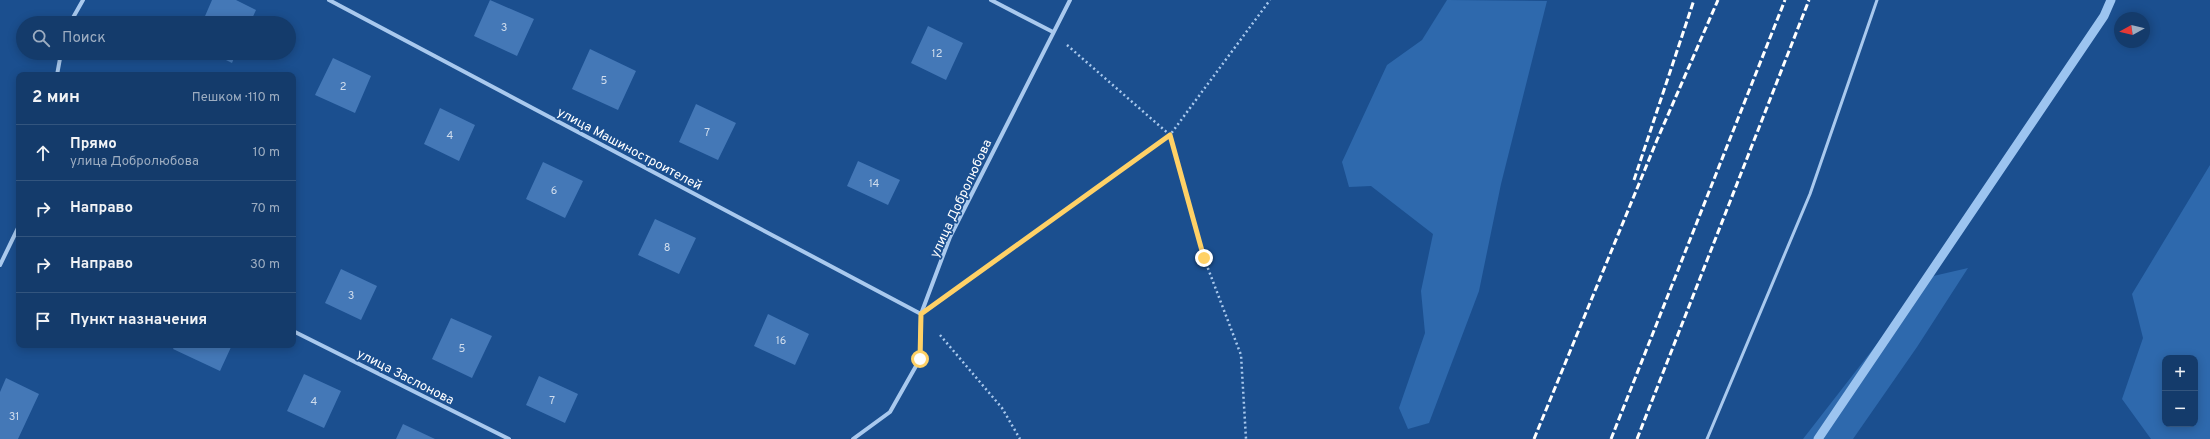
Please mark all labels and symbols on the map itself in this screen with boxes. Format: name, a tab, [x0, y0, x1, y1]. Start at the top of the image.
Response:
north arrow	[2114, 12, 2150, 48]
house number: 3	[501, 21, 507, 35]
house number: 12	[932, 47, 942, 61]
house number: 5	[601, 74, 608, 88]
house number: 2	[340, 80, 346, 94]
street label: улица Машиностроителей	[554, 105, 704, 195]
house number: 7	[704, 126, 710, 140]
house number: 4	[447, 129, 454, 143]
street label: улица Добролюбова	[927, 137, 996, 261]
house number: 14	[869, 177, 880, 191]
house number: 6	[551, 184, 557, 198]
house number: 8	[664, 241, 670, 255]
route end	[1195, 249, 1213, 267]
house number: 3	[348, 289, 354, 303]
house number: 16	[776, 334, 786, 348]
house number: 5	[459, 342, 466, 356]
street label: улица Заслонова	[354, 346, 456, 409]
route start	[911, 350, 929, 368]
house number: 7	[549, 394, 555, 408]
house number: 4	[311, 395, 318, 409]
house number: 31	[9, 410, 19, 424]

